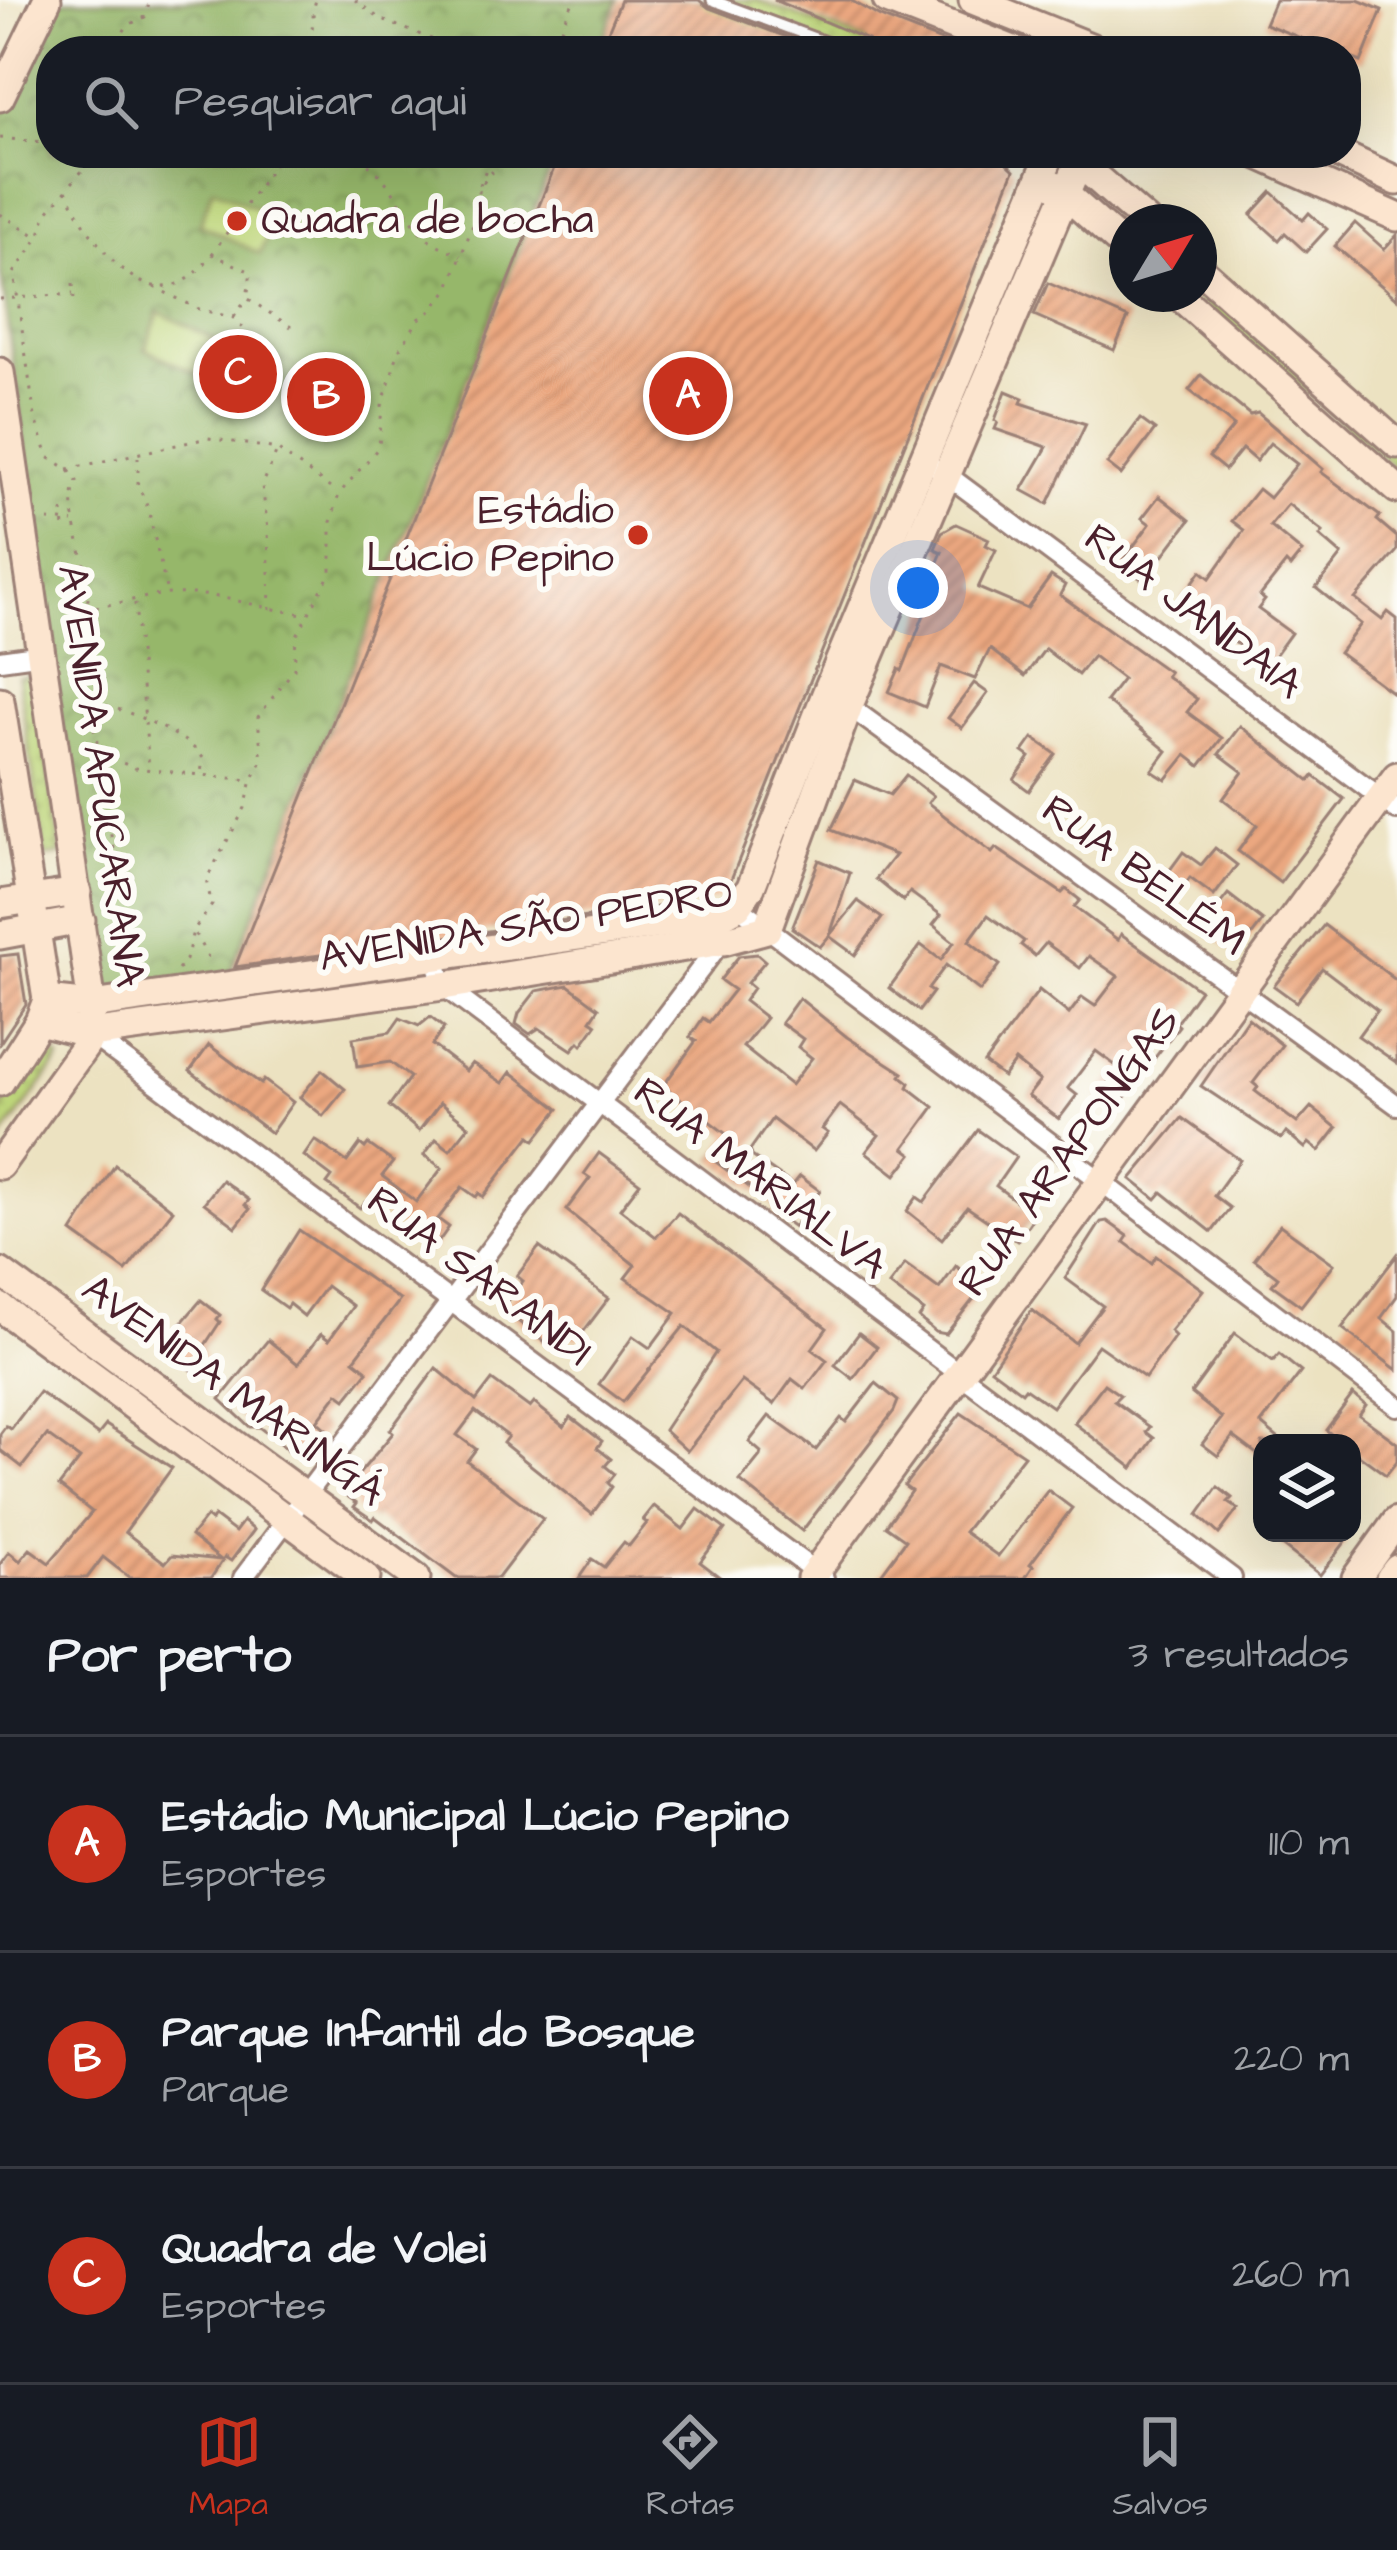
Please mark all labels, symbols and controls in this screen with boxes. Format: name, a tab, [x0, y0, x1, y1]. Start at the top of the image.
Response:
search box	[36, 36, 1361, 168]
icon: search	[78, 69, 144, 135]
text: Pesquisar aqui	[174, 71, 466, 133]
place label: Quadra de bocha	[261, 192, 594, 250]
north arrow	[1109, 204, 1217, 312]
marker: Quadra de bocha	[224, 208, 250, 234]
pin: C	[199, 329, 277, 419]
pin: A	[649, 351, 727, 441]
pin: B	[287, 352, 365, 442]
place label: Estádio Lúcio Pepino	[366, 482, 614, 588]
street label: RUA JANDAIA	[1072, 511, 1314, 713]
marker: Estádio Lúcio Pepino	[625, 522, 651, 548]
your location	[888, 558, 948, 618]
street label: AVENIDA APUCARANA	[42, 561, 158, 991]
street label: RUA BELÉM	[1030, 782, 1258, 970]
street label: AVENIDA SÃO PEDRO	[315, 865, 737, 987]
street label: RUA ARAPONGAS	[945, 995, 1195, 1309]
street label: RUA MARIALVA	[621, 1064, 899, 1294]
street label: RUA SARANDI	[355, 1173, 603, 1381]
street label: AVENIDA MARINGÁ	[70, 1261, 397, 1521]
map controls	[1253, 1434, 1361, 1542]
button: layers	[1253, 1434, 1361, 1542]
text: Por perto	[48, 1621, 291, 1692]
text: 3 resultados	[1128, 1629, 1349, 1683]
text: Estádio Municipal Lúcio Pepino	[162, 1786, 789, 1848]
text: A	[75, 1817, 99, 1871]
text: 110 m	[1268, 1817, 1349, 1871]
text: Esportes	[162, 1848, 326, 1902]
text: Parque Infantil do Bosque	[162, 2002, 695, 2064]
text: B	[73, 2033, 101, 2087]
text: 220 m	[1234, 2033, 1349, 2087]
text: Parque	[162, 2064, 289, 2118]
text: Quadra de Volei	[162, 2218, 486, 2280]
text: C	[73, 2249, 101, 2303]
text: 260 m	[1232, 2249, 1349, 2303]
text: Esportes	[162, 2280, 326, 2334]
tab: Mapa	[189, 2409, 268, 2527]
tab: Rotas	[646, 2409, 735, 2527]
tab: Salvos	[1113, 2409, 1208, 2527]

